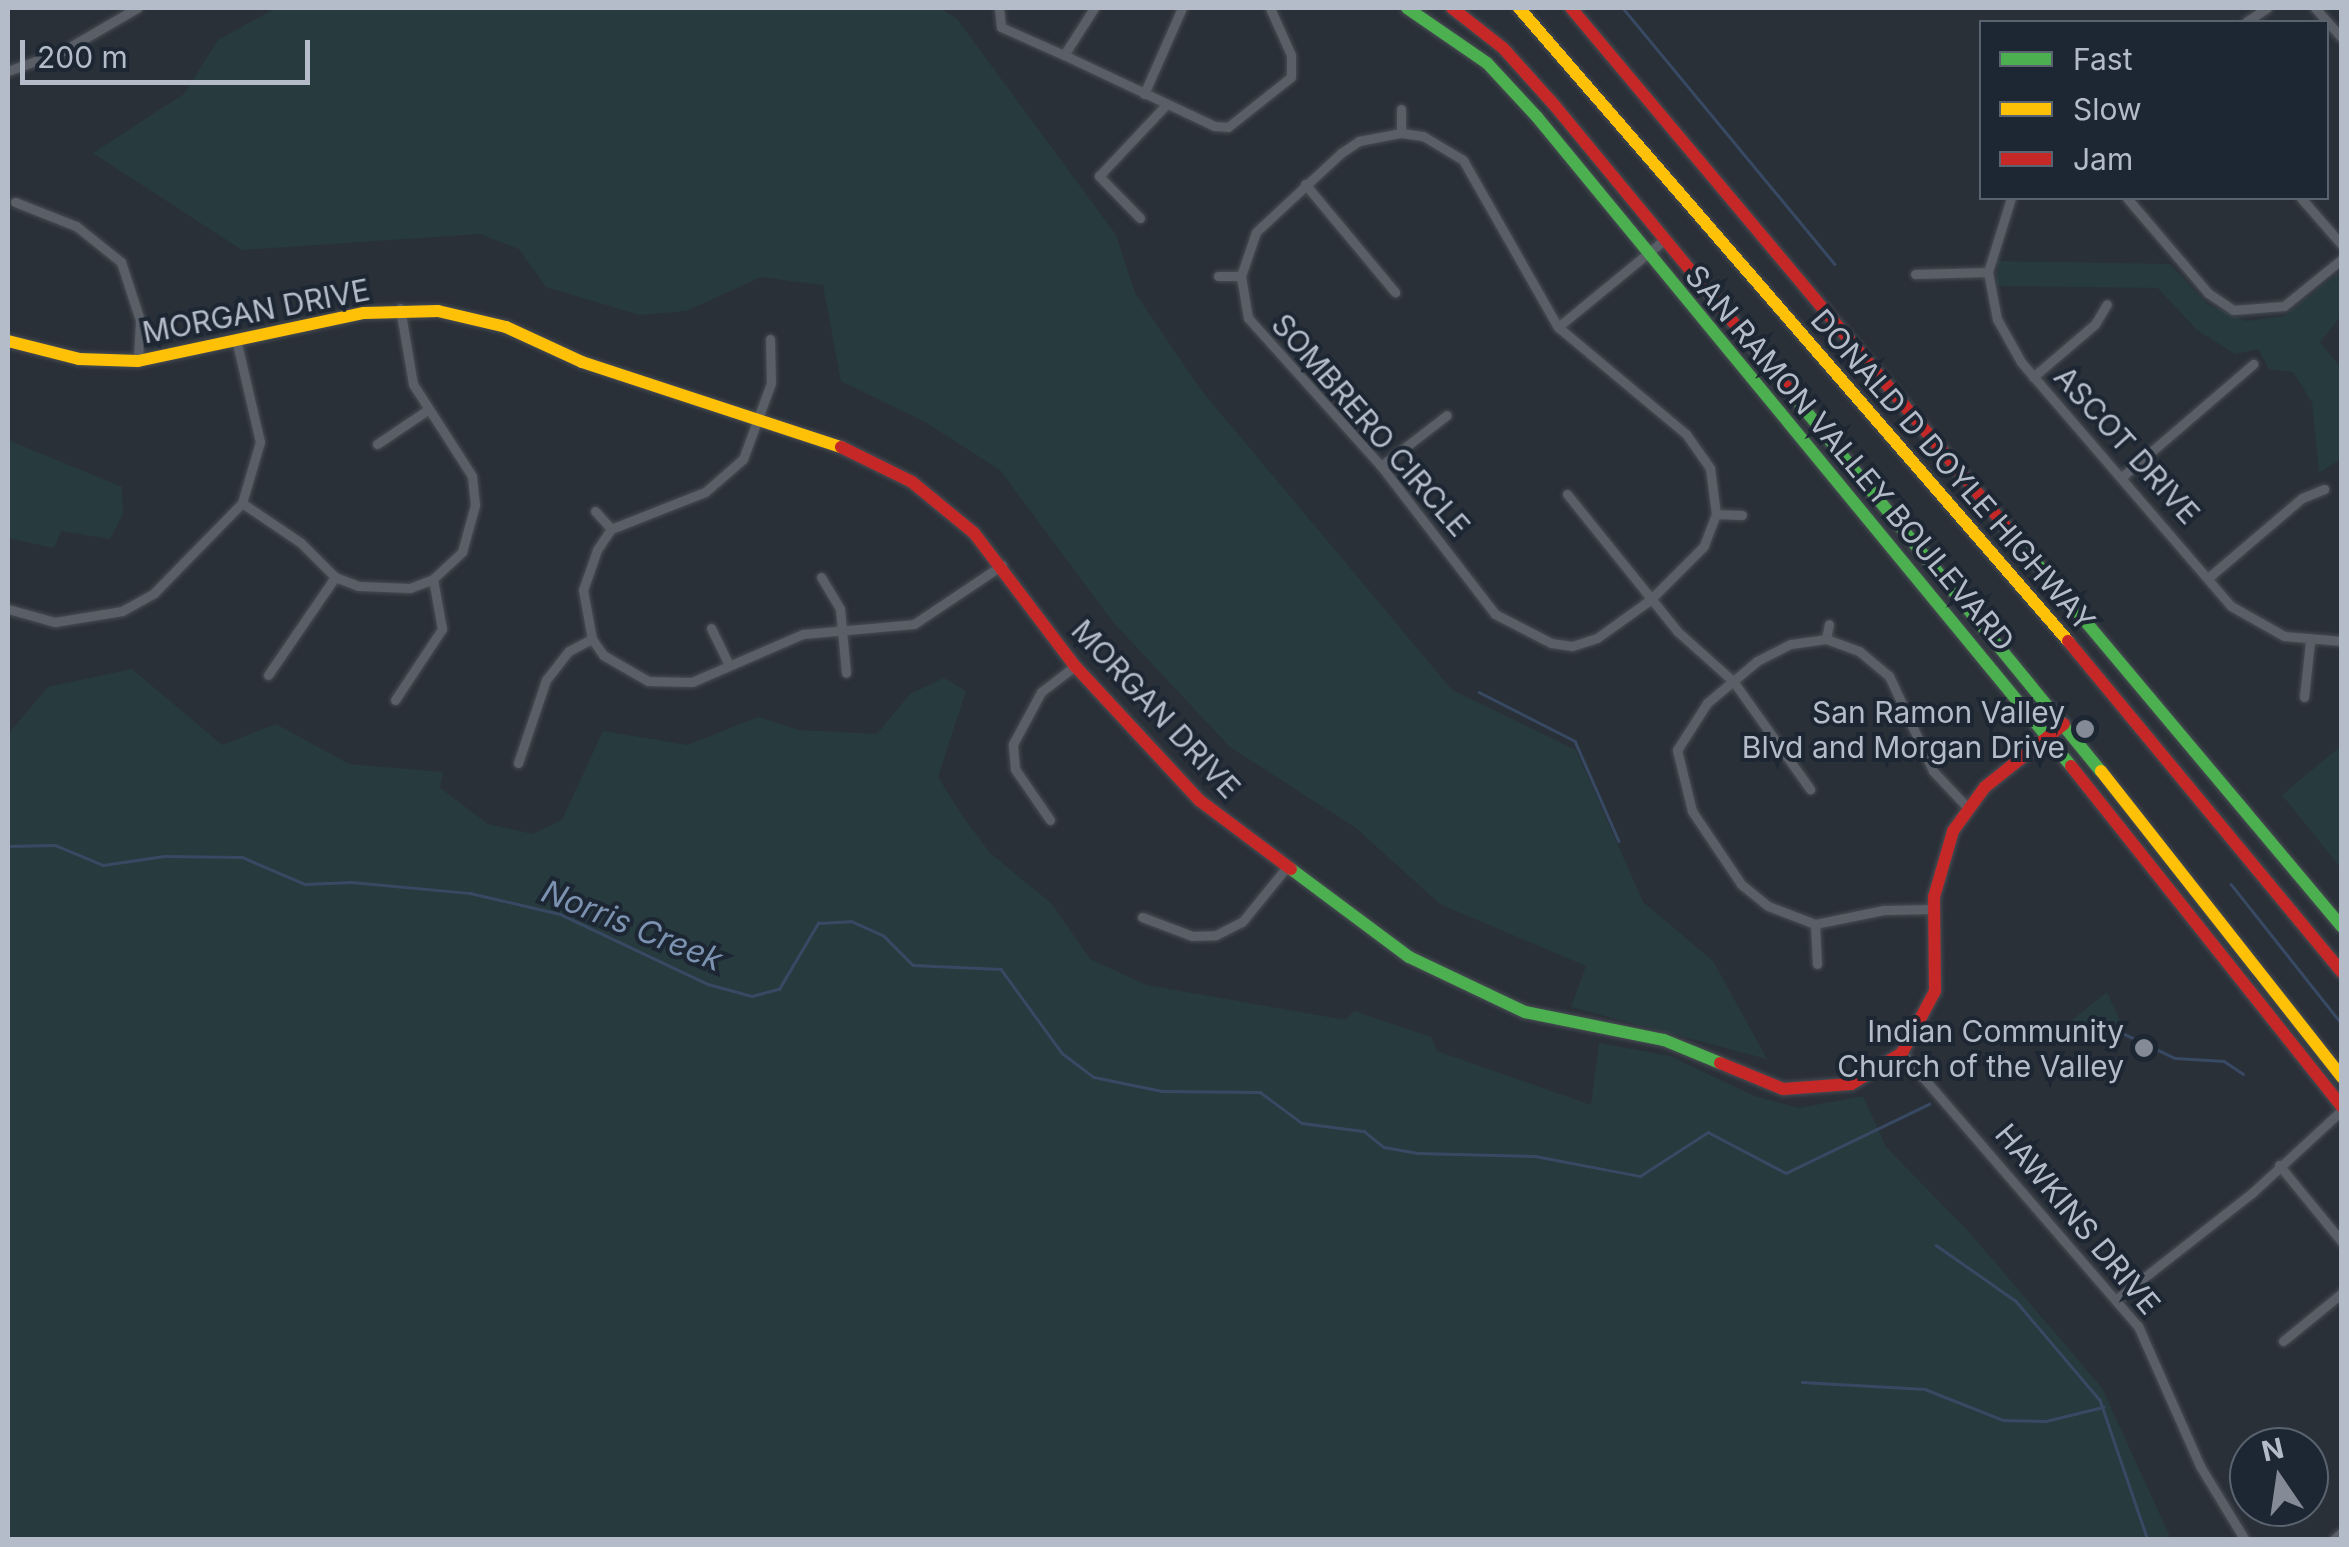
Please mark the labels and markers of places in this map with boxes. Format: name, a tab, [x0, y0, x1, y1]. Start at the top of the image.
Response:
place label: San Ramon Valley Blvd and Morgan Drive	[1742, 694, 2065, 764]
marker: San Ramon Valley Blvd and Morgan Drive	[2074, 718, 2096, 740]
place label: Indian Community Church of the Valley	[1837, 1013, 2124, 1084]
marker: Indian Community Church of the Valley	[2133, 1037, 2155, 1059]

